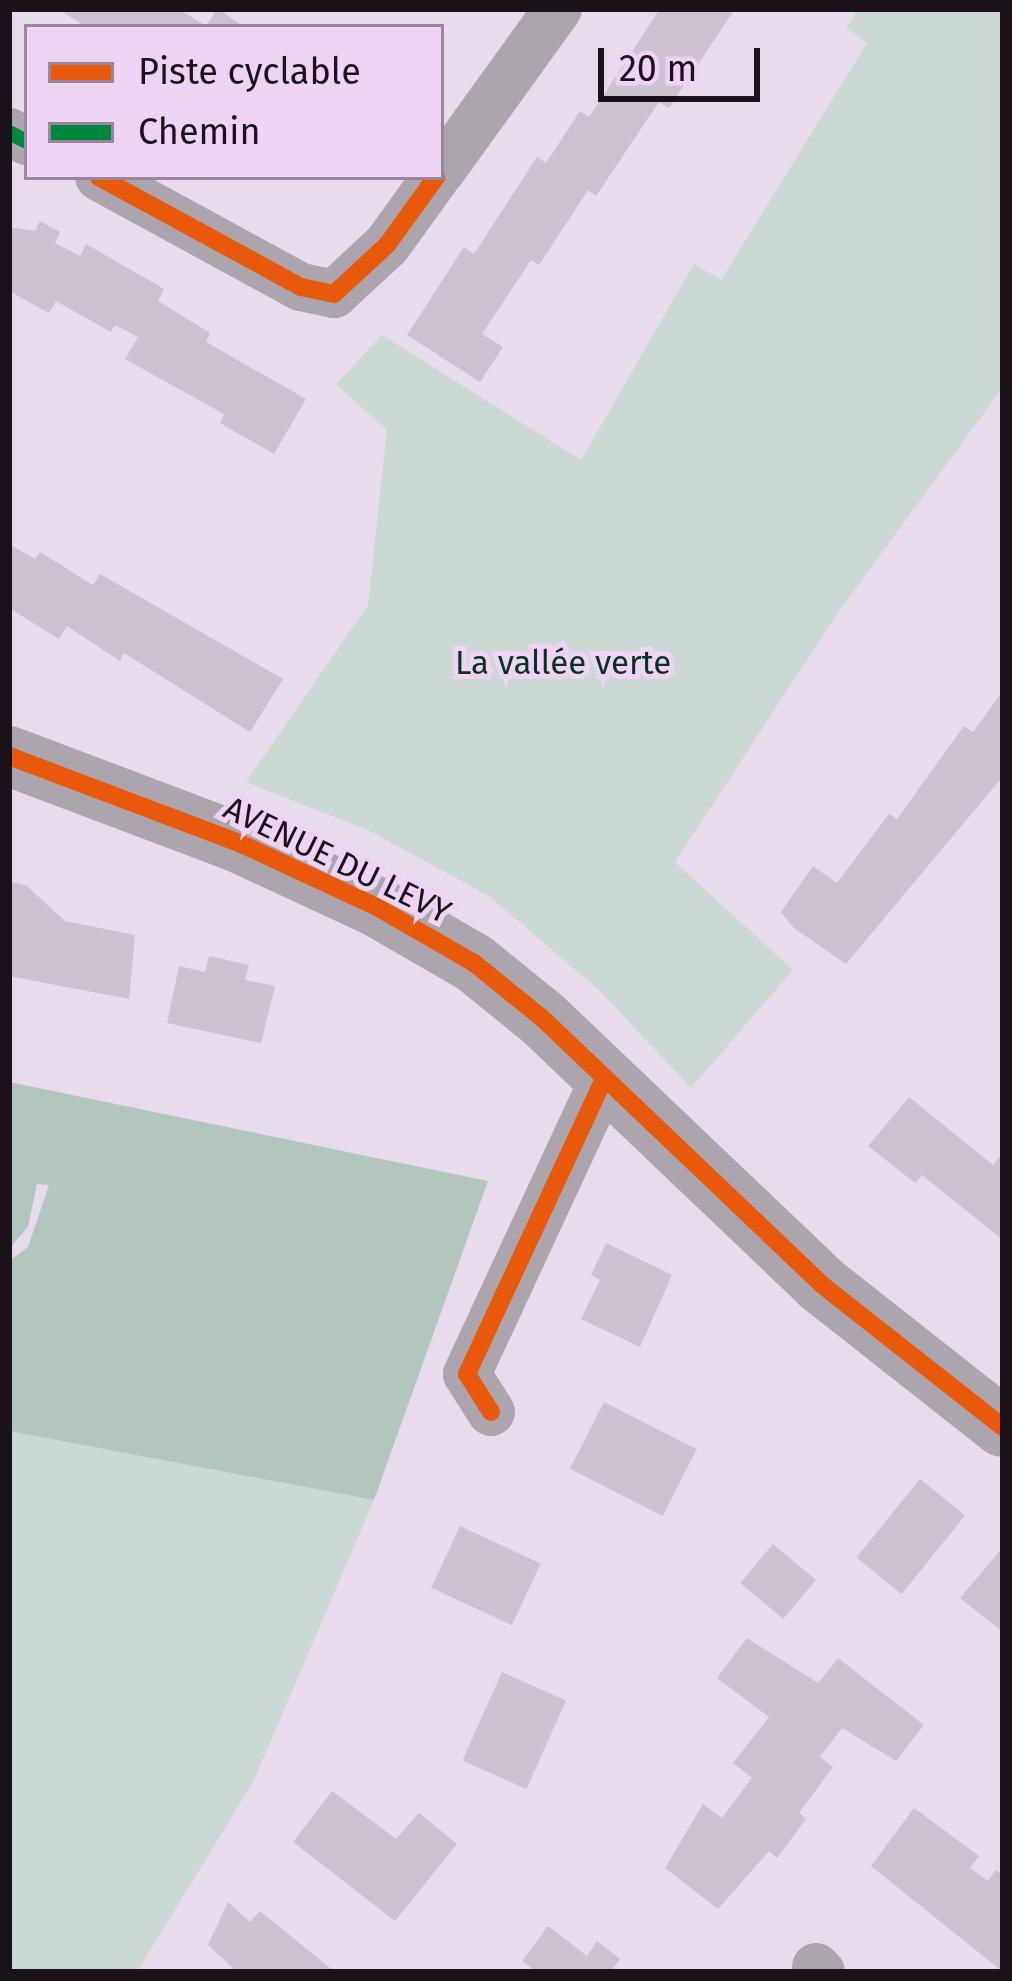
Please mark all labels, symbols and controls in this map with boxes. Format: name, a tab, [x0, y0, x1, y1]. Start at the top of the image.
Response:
legend	[24, 24, 444, 180]
scale bar	[604, 24, 766, 98]
text: 20 m	[619, 47, 697, 91]
text: Piste cyclable	[138, 50, 361, 94]
text: Chemin	[138, 110, 261, 154]
park label: La vallée verte	[455, 644, 671, 684]
street label: AVENUE DU LEVY	[217, 789, 457, 933]

